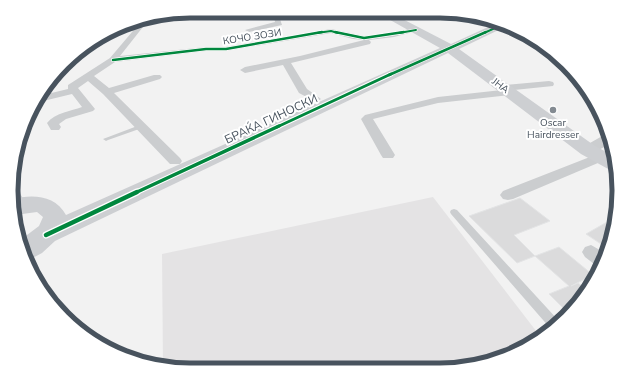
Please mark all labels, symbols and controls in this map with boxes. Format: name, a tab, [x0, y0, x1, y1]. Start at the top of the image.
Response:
street label: КОЧО ЗОЗИ	[222, 25, 282, 49]
street label: ЈНА	[488, 74, 512, 97]
street label: БРАЌА ГИНОСКИ	[222, 90, 320, 148]
marker: Oscar Hairdresser	[548, 105, 558, 115]
place label: Oscar Hairdresser	[527, 116, 579, 142]

